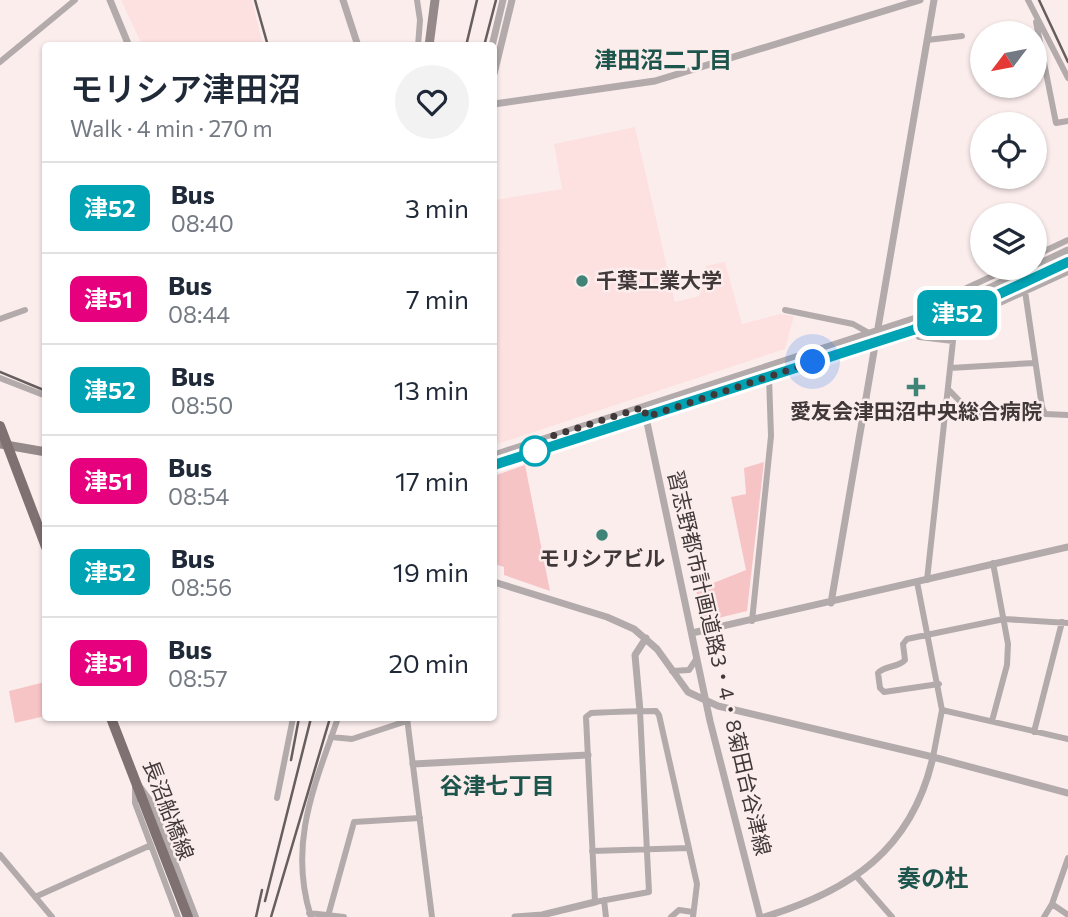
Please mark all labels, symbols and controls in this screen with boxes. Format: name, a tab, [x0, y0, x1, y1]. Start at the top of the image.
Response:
north arrow	[970, 21, 1046, 98]
map controls	[970, 21, 1047, 280]
district label: 津田沼二丁目	[594, 45, 732, 73]
button: heart	[395, 65, 469, 139]
text: モリシア津田沼	[70, 67, 301, 108]
button: locate	[970, 112, 1047, 189]
text: Walk · 4 min · 270 m	[70, 114, 273, 142]
text: Bus	[171, 178, 215, 209]
text: 3 min	[405, 192, 469, 223]
text: 津52	[84, 193, 136, 222]
button: layers	[970, 203, 1047, 280]
text: 08:40	[171, 209, 234, 237]
place label: 千葉工業大学	[596, 267, 722, 292]
text: Bus	[168, 269, 212, 300]
marker: 千葉工業大学	[574, 273, 590, 289]
text: 7 min	[406, 283, 469, 314]
text: 津51	[84, 284, 133, 313]
line badge: 津52	[917, 290, 997, 336]
text: 津52	[931, 298, 983, 327]
text: 08:44	[168, 300, 230, 328]
your location	[795, 344, 830, 379]
text: Bus	[171, 360, 215, 391]
text: 13 min	[394, 374, 469, 405]
text: 津52	[84, 375, 136, 404]
marker: 愛友会津田沼中央総合病院	[906, 377, 926, 397]
text: 08:50	[171, 391, 233, 419]
place label: 愛友会津田沼中央総合病院	[790, 398, 1042, 423]
unlabelled marker	[520, 436, 550, 466]
text: Bus	[168, 451, 212, 482]
text: 17 min	[395, 465, 469, 496]
text: 津51	[84, 466, 133, 495]
street label: 習志野都市計画道路3・4・8菊田台谷津線	[664, 468, 777, 858]
text: 08:54	[168, 482, 229, 510]
marker: モリシアビル	[594, 527, 610, 543]
text: Bus	[171, 542, 215, 573]
place label: モリシアビル	[539, 545, 665, 570]
text: 19 min	[393, 556, 469, 587]
text: 津52	[84, 557, 136, 586]
text: 08:56	[171, 573, 232, 601]
text: Bus	[168, 633, 212, 664]
text: 20 min	[388, 647, 469, 678]
text: 津51	[84, 648, 133, 677]
text: 08:57	[168, 664, 228, 692]
street label: 長沼船橋線	[139, 756, 200, 863]
district label: 谷津七丁目	[440, 771, 555, 799]
district label: 奏の杜	[897, 863, 969, 892]

